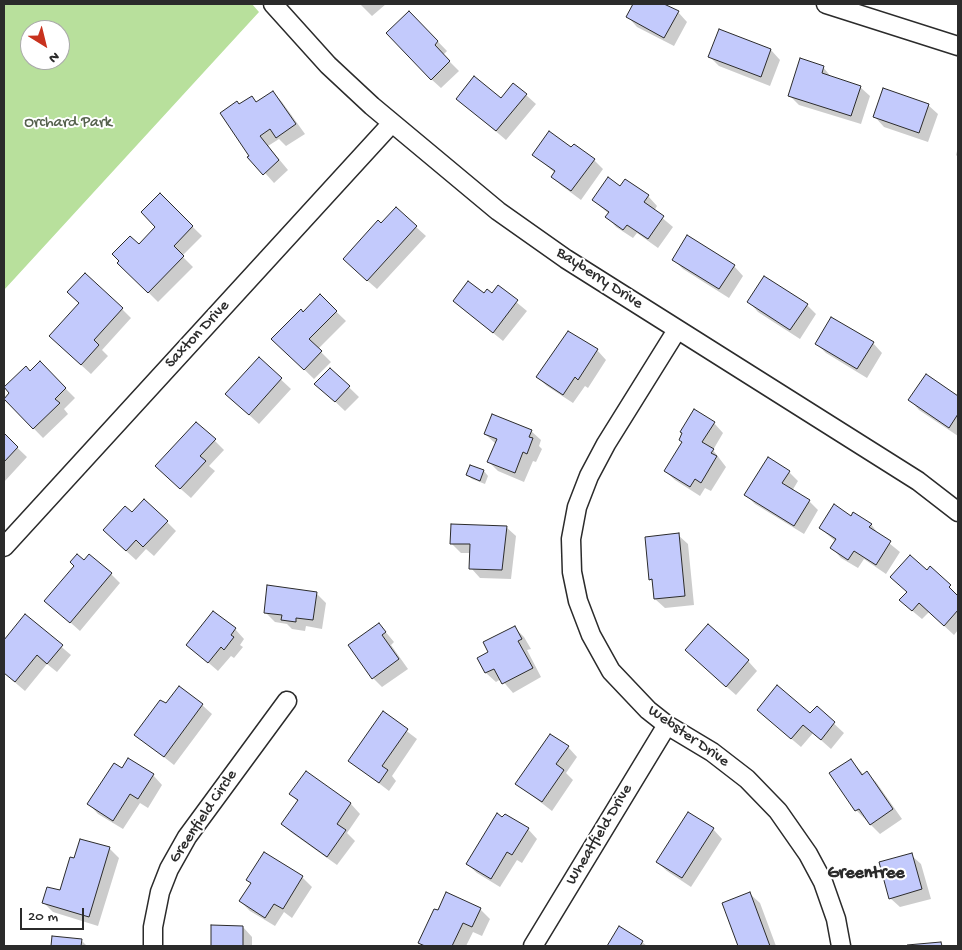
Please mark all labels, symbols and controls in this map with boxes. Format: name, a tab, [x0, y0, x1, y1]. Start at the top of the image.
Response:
north arrow	[20, 20, 70, 70]
text: N	[45, 47, 62, 66]
park label: Orchard Park	[24, 114, 112, 134]
street label: Bayberry Drive	[552, 244, 646, 314]
street label: Saxton Drive	[162, 297, 234, 373]
street label: Webster Drive	[643, 702, 733, 772]
street label: Greenfield Circle	[166, 767, 242, 867]
street label: Wheatfield Drive	[562, 781, 638, 889]
district label: Greentree	[827, 863, 905, 885]
scale bar	[22, 898, 86, 930]
text: 20 m	[28, 908, 58, 926]

